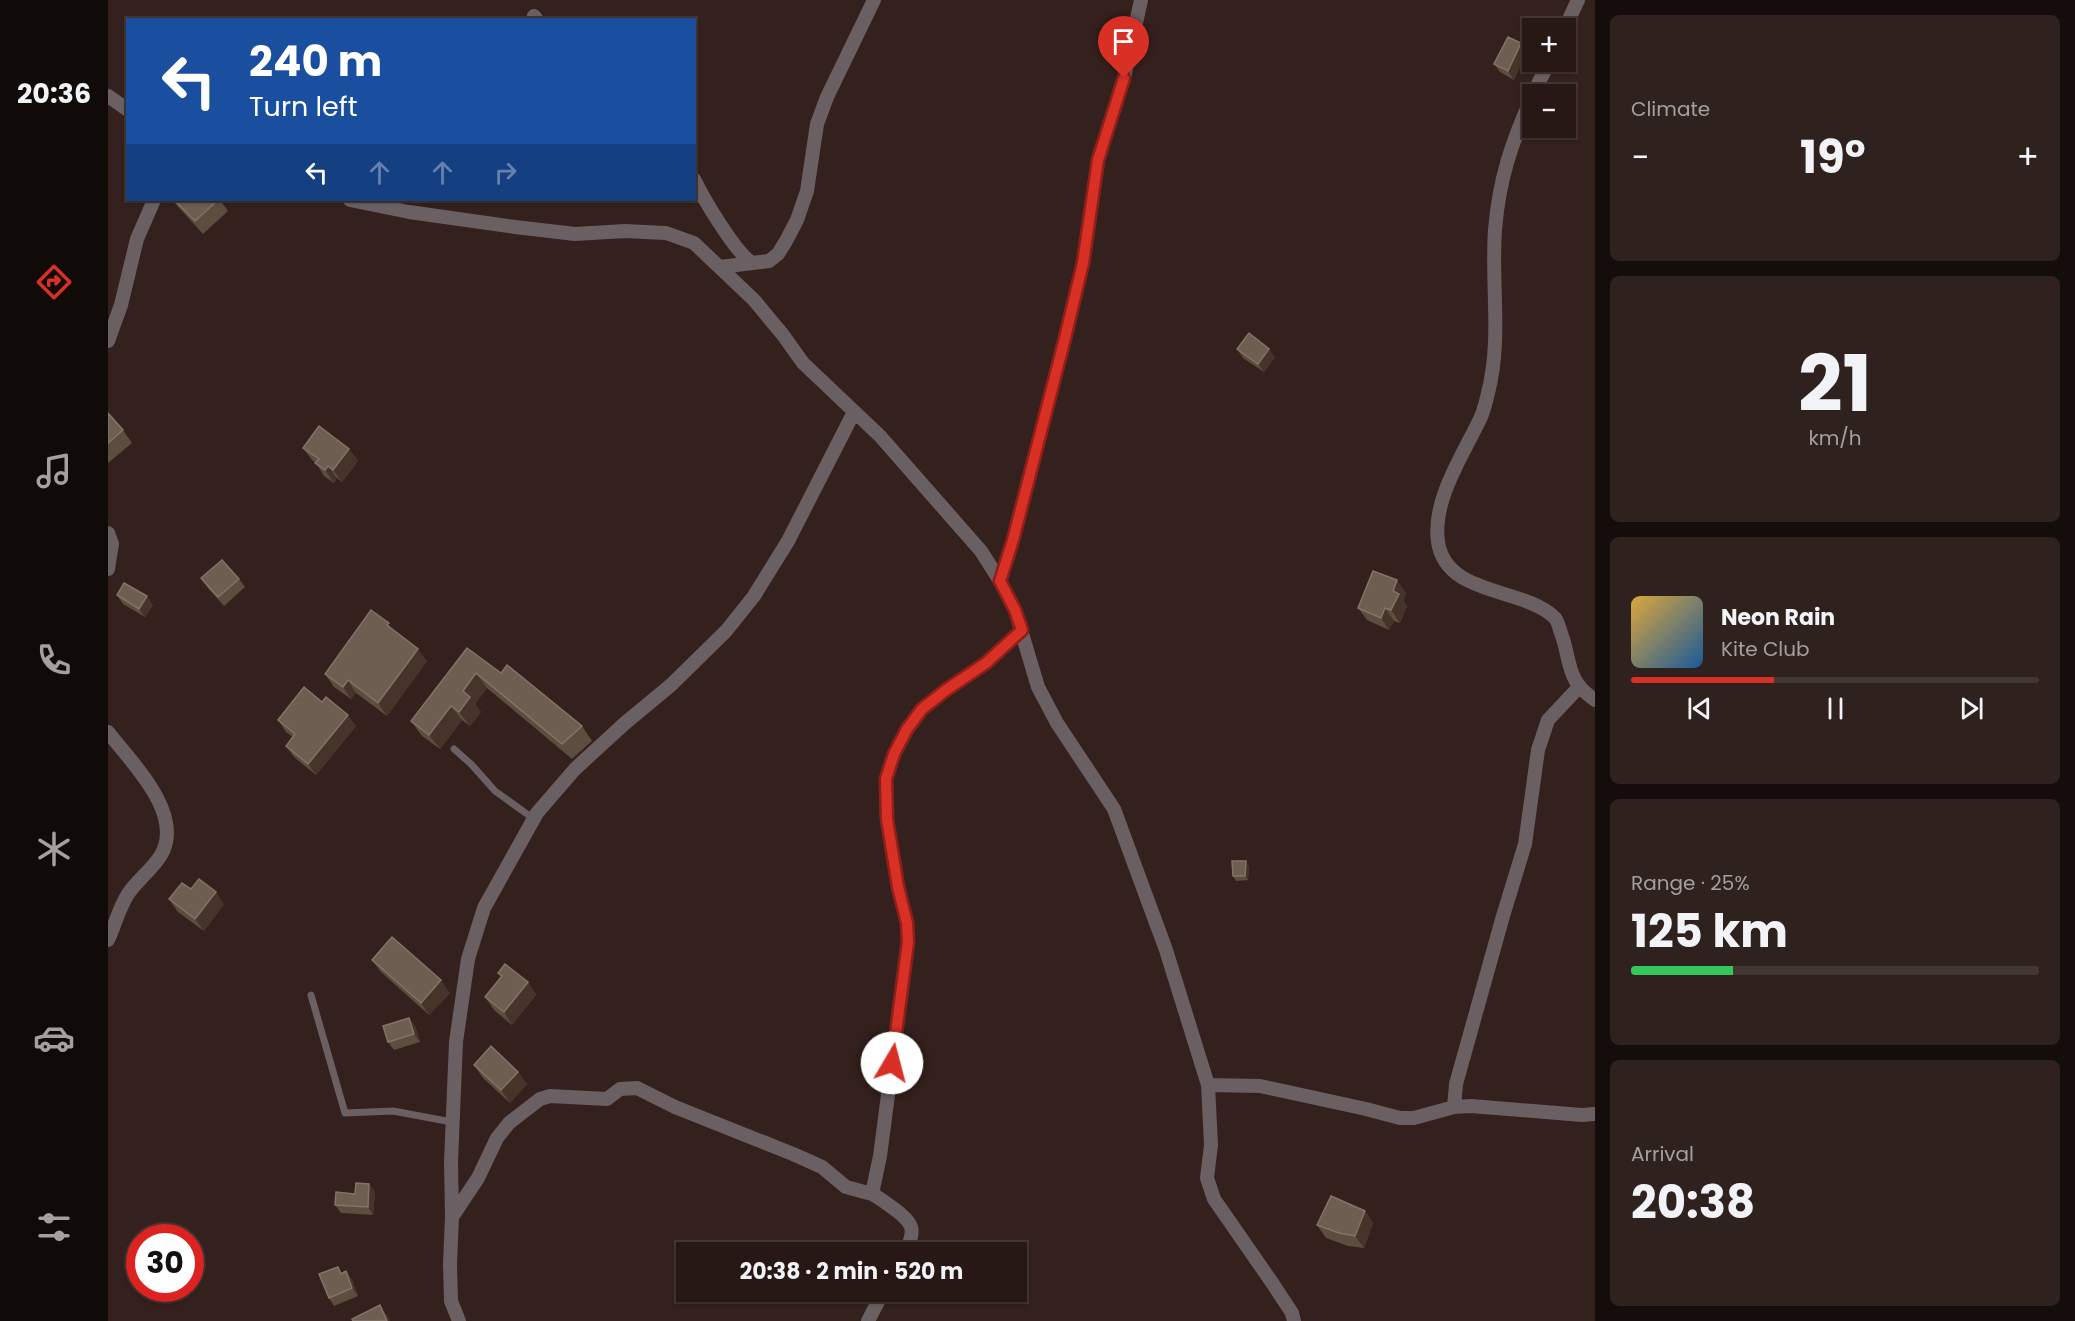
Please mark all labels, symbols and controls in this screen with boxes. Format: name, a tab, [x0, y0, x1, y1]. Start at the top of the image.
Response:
pin	[1098, 16, 1149, 78]
map controls	[1522, 18, 1576, 138]
button: +	[1522, 18, 1576, 72]
icon: arrive	[1107, 25, 1140, 58]
text: 240 m	[249, 32, 382, 91]
icon: left	[150, 42, 228, 120]
text: 20:36	[17, 75, 91, 112]
button: −	[1522, 84, 1576, 138]
text: Turn left	[249, 88, 358, 125]
text: Climate	[1631, 95, 1710, 123]
text: 19°	[1800, 126, 1866, 189]
text: −	[1631, 134, 1649, 181]
text: +	[2016, 134, 2039, 181]
icon: left	[300, 156, 333, 189]
icon: ahead	[363, 156, 396, 189]
icon: ahead	[426, 156, 459, 189]
icon: right	[489, 156, 522, 189]
icon: directions	[33, 261, 75, 303]
text: 21	[1798, 329, 1872, 438]
text: km/h	[1808, 424, 1862, 452]
icon: music	[33, 450, 75, 492]
text: Neon Rain	[1721, 602, 1835, 633]
text: Kite Club	[1721, 635, 1810, 663]
icon: phone	[33, 639, 75, 681]
icon: previous	[1683, 692, 1716, 725]
icon: pause	[1819, 692, 1852, 725]
icon: next	[1955, 692, 1988, 725]
icon: climate	[33, 828, 75, 870]
text: Range · 25%	[1631, 869, 1750, 897]
text: 125 km	[1631, 900, 1788, 963]
icon: car	[33, 1017, 75, 1059]
position arrow	[860, 1031, 924, 1095]
text: Arrival	[1631, 1140, 1694, 1168]
text: 20:38	[1631, 1171, 1755, 1234]
icon: filters	[33, 1206, 75, 1248]
speed limit sign: 30	[126, 1224, 204, 1302]
text: 20:38 · 2 min · 520 m	[740, 1256, 963, 1287]

